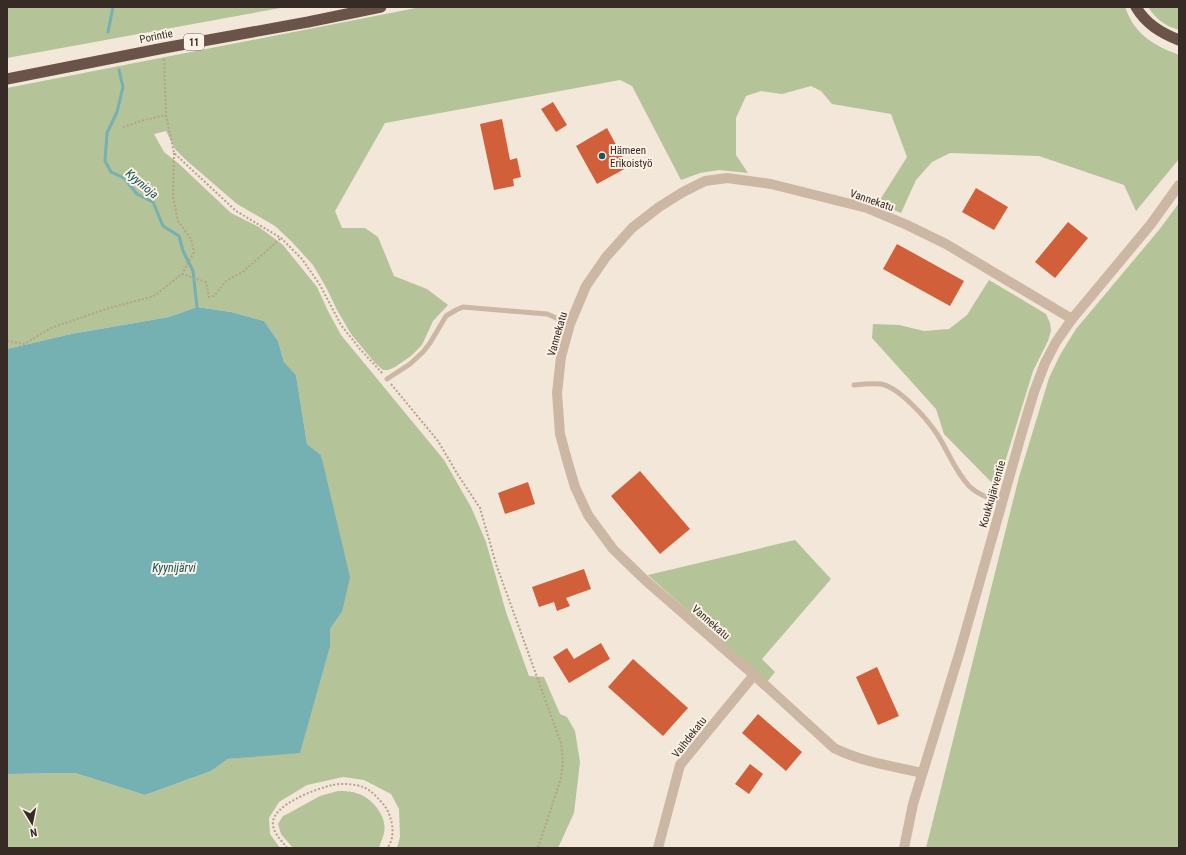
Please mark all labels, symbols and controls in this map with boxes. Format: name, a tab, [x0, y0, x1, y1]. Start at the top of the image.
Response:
street label: Porintie	[138, 27, 174, 46]
road number: 11	[184, 34, 204, 50]
place label: Hämeen Erikoistyö	[610, 144, 653, 170]
marker: Hämeen Erikoistyö	[597, 151, 607, 161]
water label: Kyynioja	[123, 166, 161, 202]
street label: Vannekatu	[848, 187, 896, 214]
street label: Vannekatu	[545, 310, 570, 358]
street label: Koukkujärventie	[977, 459, 1008, 529]
water label: Kyynijärvi	[152, 561, 196, 575]
street label: Vannekatu	[689, 602, 732, 642]
street label: Vaihdekatu	[669, 714, 709, 760]
north arrow	[12, 803, 52, 843]
text: N	[29, 825, 38, 839]

